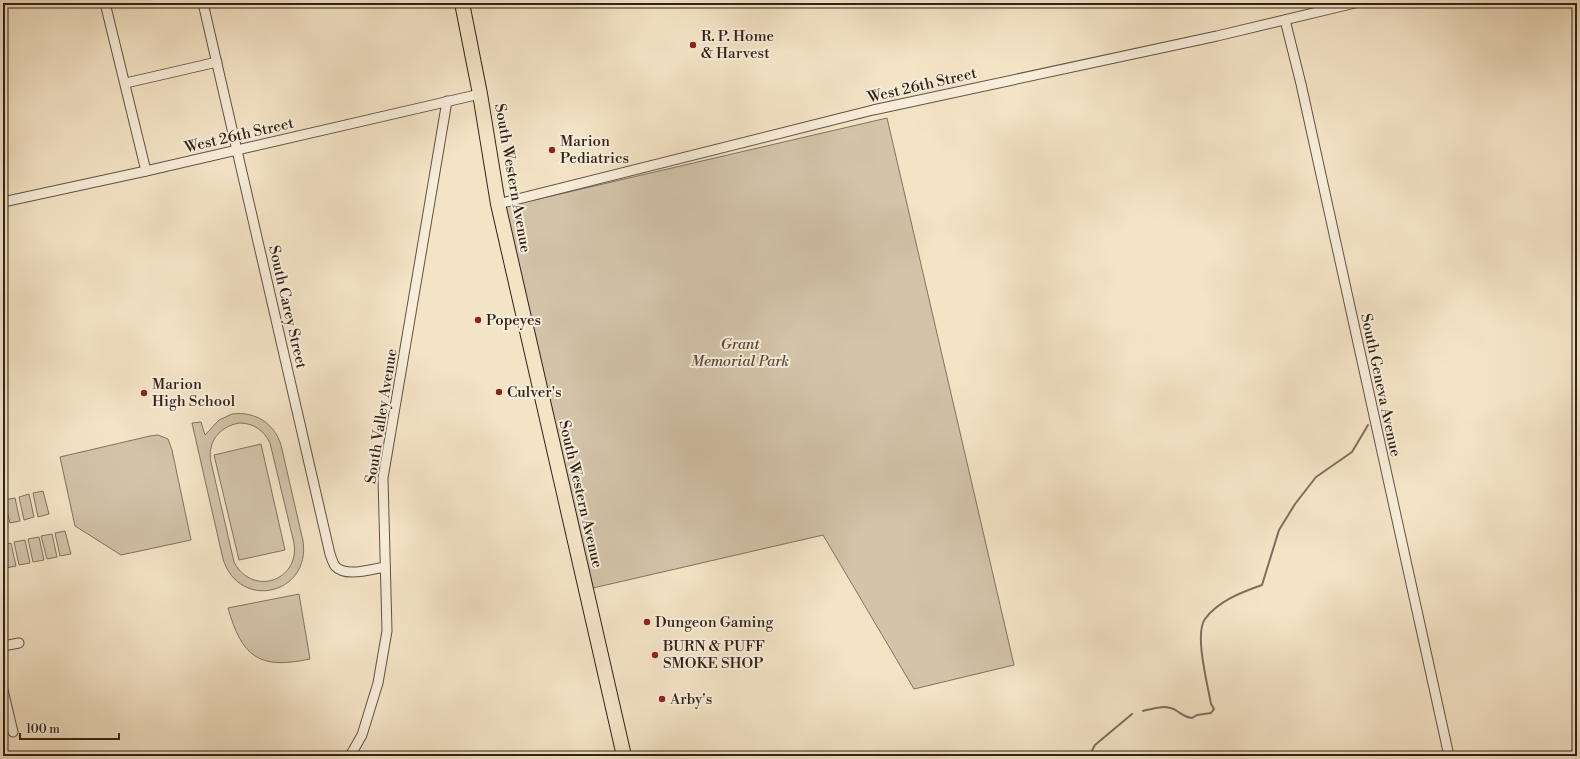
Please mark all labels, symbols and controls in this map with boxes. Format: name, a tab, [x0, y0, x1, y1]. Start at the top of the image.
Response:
place label: R. P. Home & Harvest	[701, 27, 774, 63]
marker: R. P. Home & Harvest	[688, 40, 698, 50]
street label: West 26th Street	[865, 64, 979, 107]
street label: South Western Avenue	[490, 102, 535, 254]
street label: West 26th Street	[182, 114, 296, 157]
place label: Marion Pediatrics	[560, 132, 629, 168]
marker: Marion Pediatrics	[547, 145, 557, 155]
street label: South Carey Street	[264, 244, 311, 371]
place label: Popeyes	[486, 311, 541, 330]
street label: South Geneva Avenue	[1356, 312, 1405, 458]
marker: Popeyes	[473, 315, 483, 325]
park label: Grant Memorial Park	[691, 335, 789, 371]
street label: South Valley Avenue	[361, 347, 402, 485]
place label: Marion High School	[152, 375, 236, 411]
place label: Culver's	[507, 383, 562, 402]
marker: Culver's	[494, 387, 504, 397]
marker: Marion High School	[139, 388, 149, 398]
street label: South Western Avenue	[554, 418, 607, 570]
place label: Dungeon Gaming	[655, 613, 773, 632]
marker: Dungeon Gaming	[642, 617, 652, 627]
place label: BURN & PUFF SMOKE SHOP	[662, 637, 765, 673]
marker: BURN & PUFF SMOKE SHOP	[650, 650, 660, 660]
place label: Arby's	[669, 690, 712, 709]
marker: Arby's	[657, 694, 667, 704]
scale bar	[20, 715, 119, 741]
text: 100 m	[26, 722, 60, 737]

